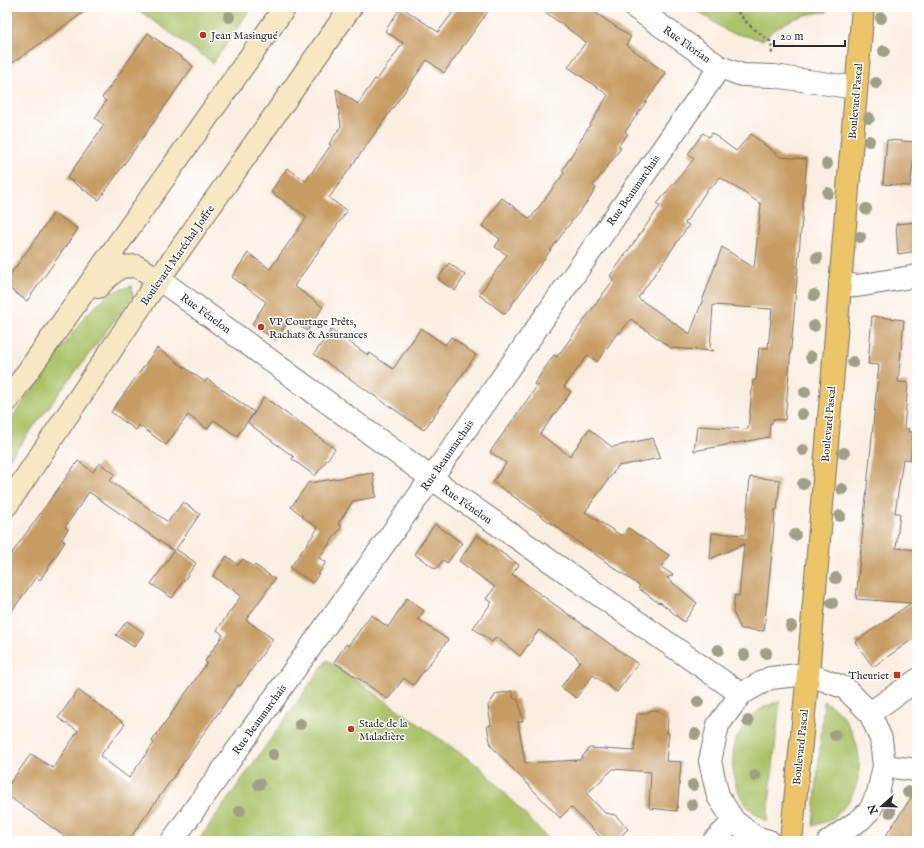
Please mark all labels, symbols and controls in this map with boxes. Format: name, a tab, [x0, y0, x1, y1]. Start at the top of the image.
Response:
scale bar	[774, 22, 845, 48]
street label: Rue Florian	[660, 23, 713, 66]
place label: Jean Masingué	[209, 29, 278, 43]
text: 20 m	[780, 29, 803, 44]
marker: Jean Masingué	[198, 30, 208, 40]
street label: Boulevard Pascal	[846, 63, 866, 140]
street label: Rue Beaumarchais	[604, 152, 664, 229]
street label: Boulevard Maréchal Joffre	[138, 203, 218, 309]
street label: Rue Fénelon	[177, 291, 234, 337]
place label: VP Courtage Prêts, Rachats & Assurances	[268, 315, 367, 342]
marker: VP Courtage Prêts, Rachats & Assurances	[256, 322, 266, 332]
street label: Boulevard Pascal	[819, 386, 839, 463]
street label: Rue Beaumarchais	[418, 417, 478, 494]
street label: Rue Fénelon	[438, 482, 495, 528]
place label: Theuriet	[849, 669, 889, 683]
marker: Theuriet	[892, 670, 902, 680]
street label: Rue Beaumarchais	[230, 682, 290, 758]
street label: Boulevard Pascal	[790, 708, 812, 786]
place label: Stade de la Maladière	[359, 717, 408, 744]
marker: Stade de la Maladière	[346, 724, 356, 734]
north arrow	[862, 786, 902, 826]
text: N	[865, 802, 882, 817]

